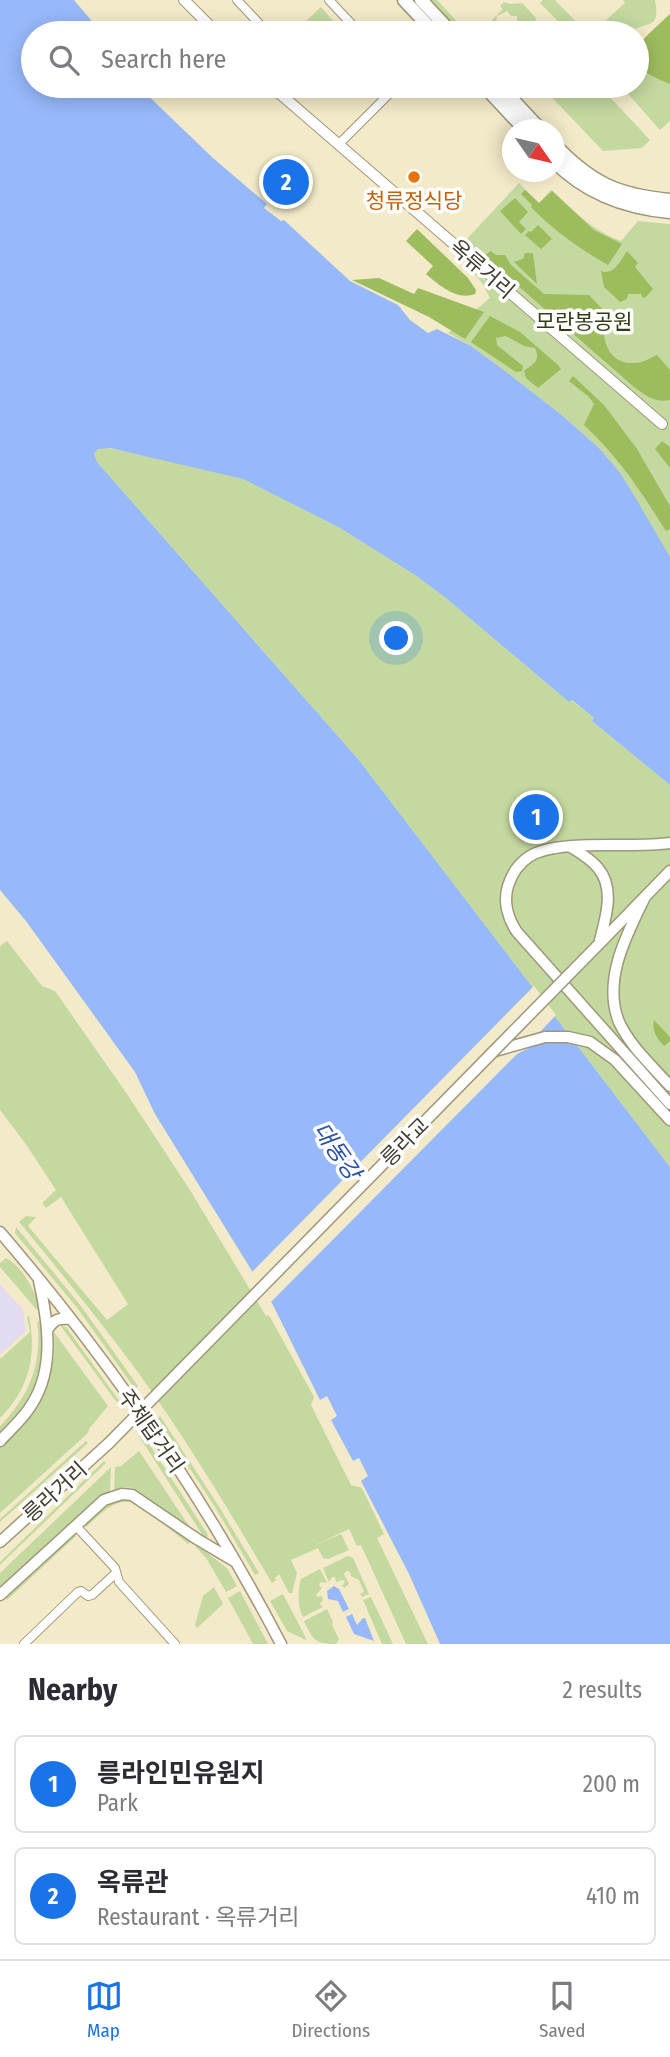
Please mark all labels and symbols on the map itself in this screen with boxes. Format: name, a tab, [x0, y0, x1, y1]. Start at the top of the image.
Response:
north arrow	[502, 119, 565, 182]
pin: 2	[263, 156, 309, 208]
marker: 청류정식당	[406, 169, 422, 185]
place label: 청류정식당	[366, 188, 462, 214]
street label: 옥류거리	[444, 234, 520, 304]
park label: 모란봉공원	[536, 309, 632, 335]
your location	[379, 621, 413, 655]
pin: 1	[513, 791, 559, 843]
street label: 릉라교	[375, 1112, 435, 1172]
water label: 대동강	[307, 1117, 368, 1187]
street label: 주체탑거리	[113, 1384, 189, 1478]
street label: 릉라거리	[18, 1456, 92, 1528]

